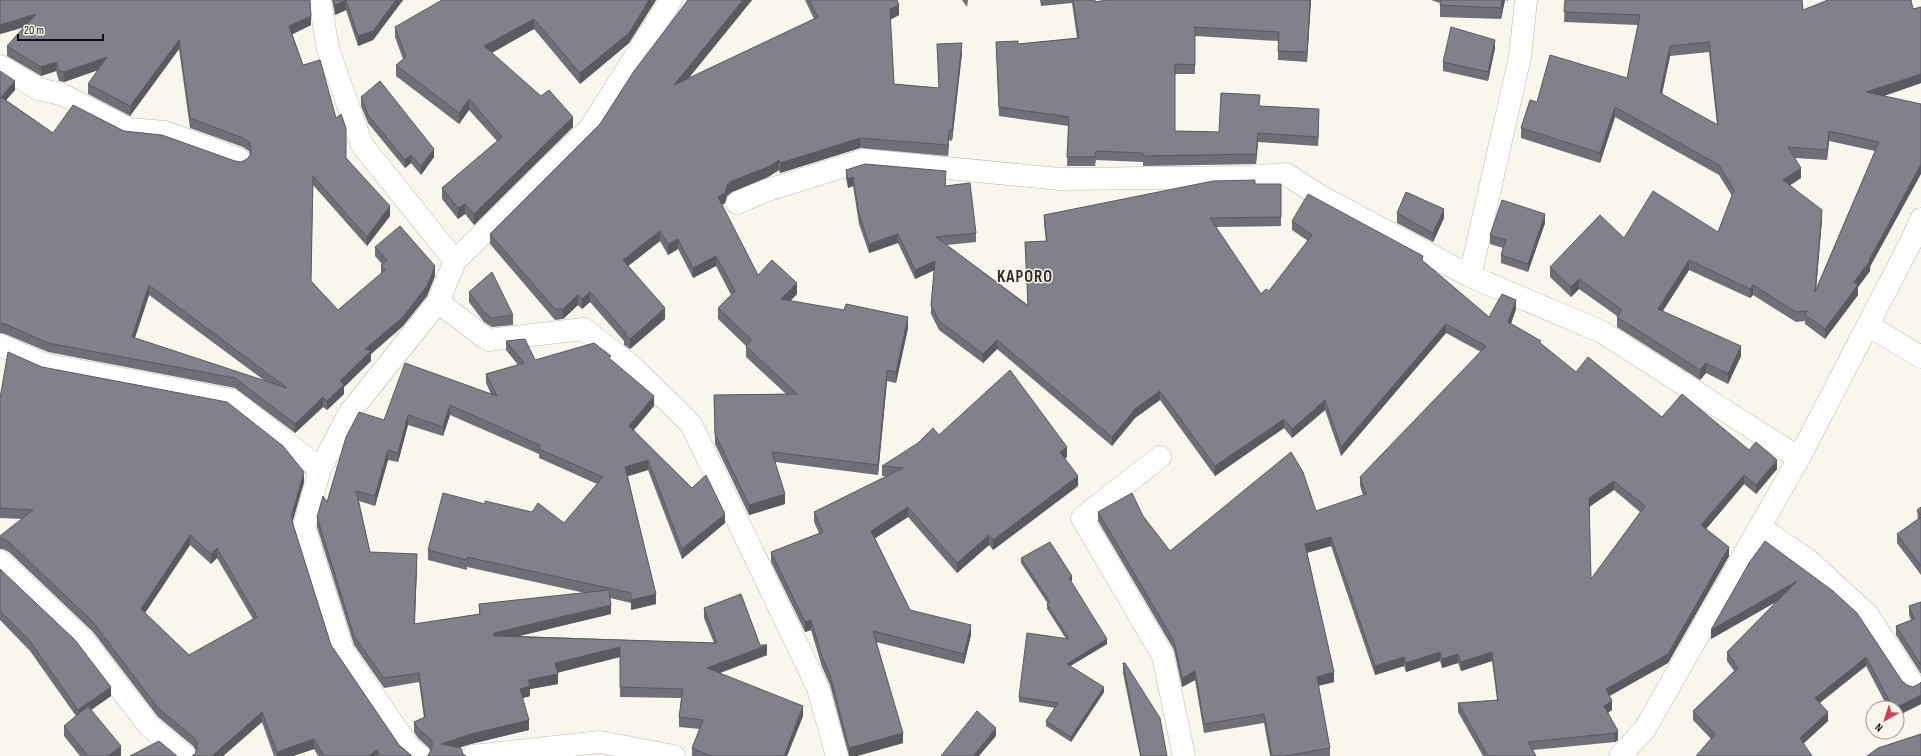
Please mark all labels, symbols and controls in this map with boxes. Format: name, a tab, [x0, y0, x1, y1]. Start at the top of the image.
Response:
scale bar	[18, 16, 103, 42]
text: 20 m	[24, 23, 44, 38]
district label: KAPORO	[997, 267, 1053, 287]
north arrow	[1865, 700, 1905, 740]
text: N	[1873, 720, 1885, 734]

